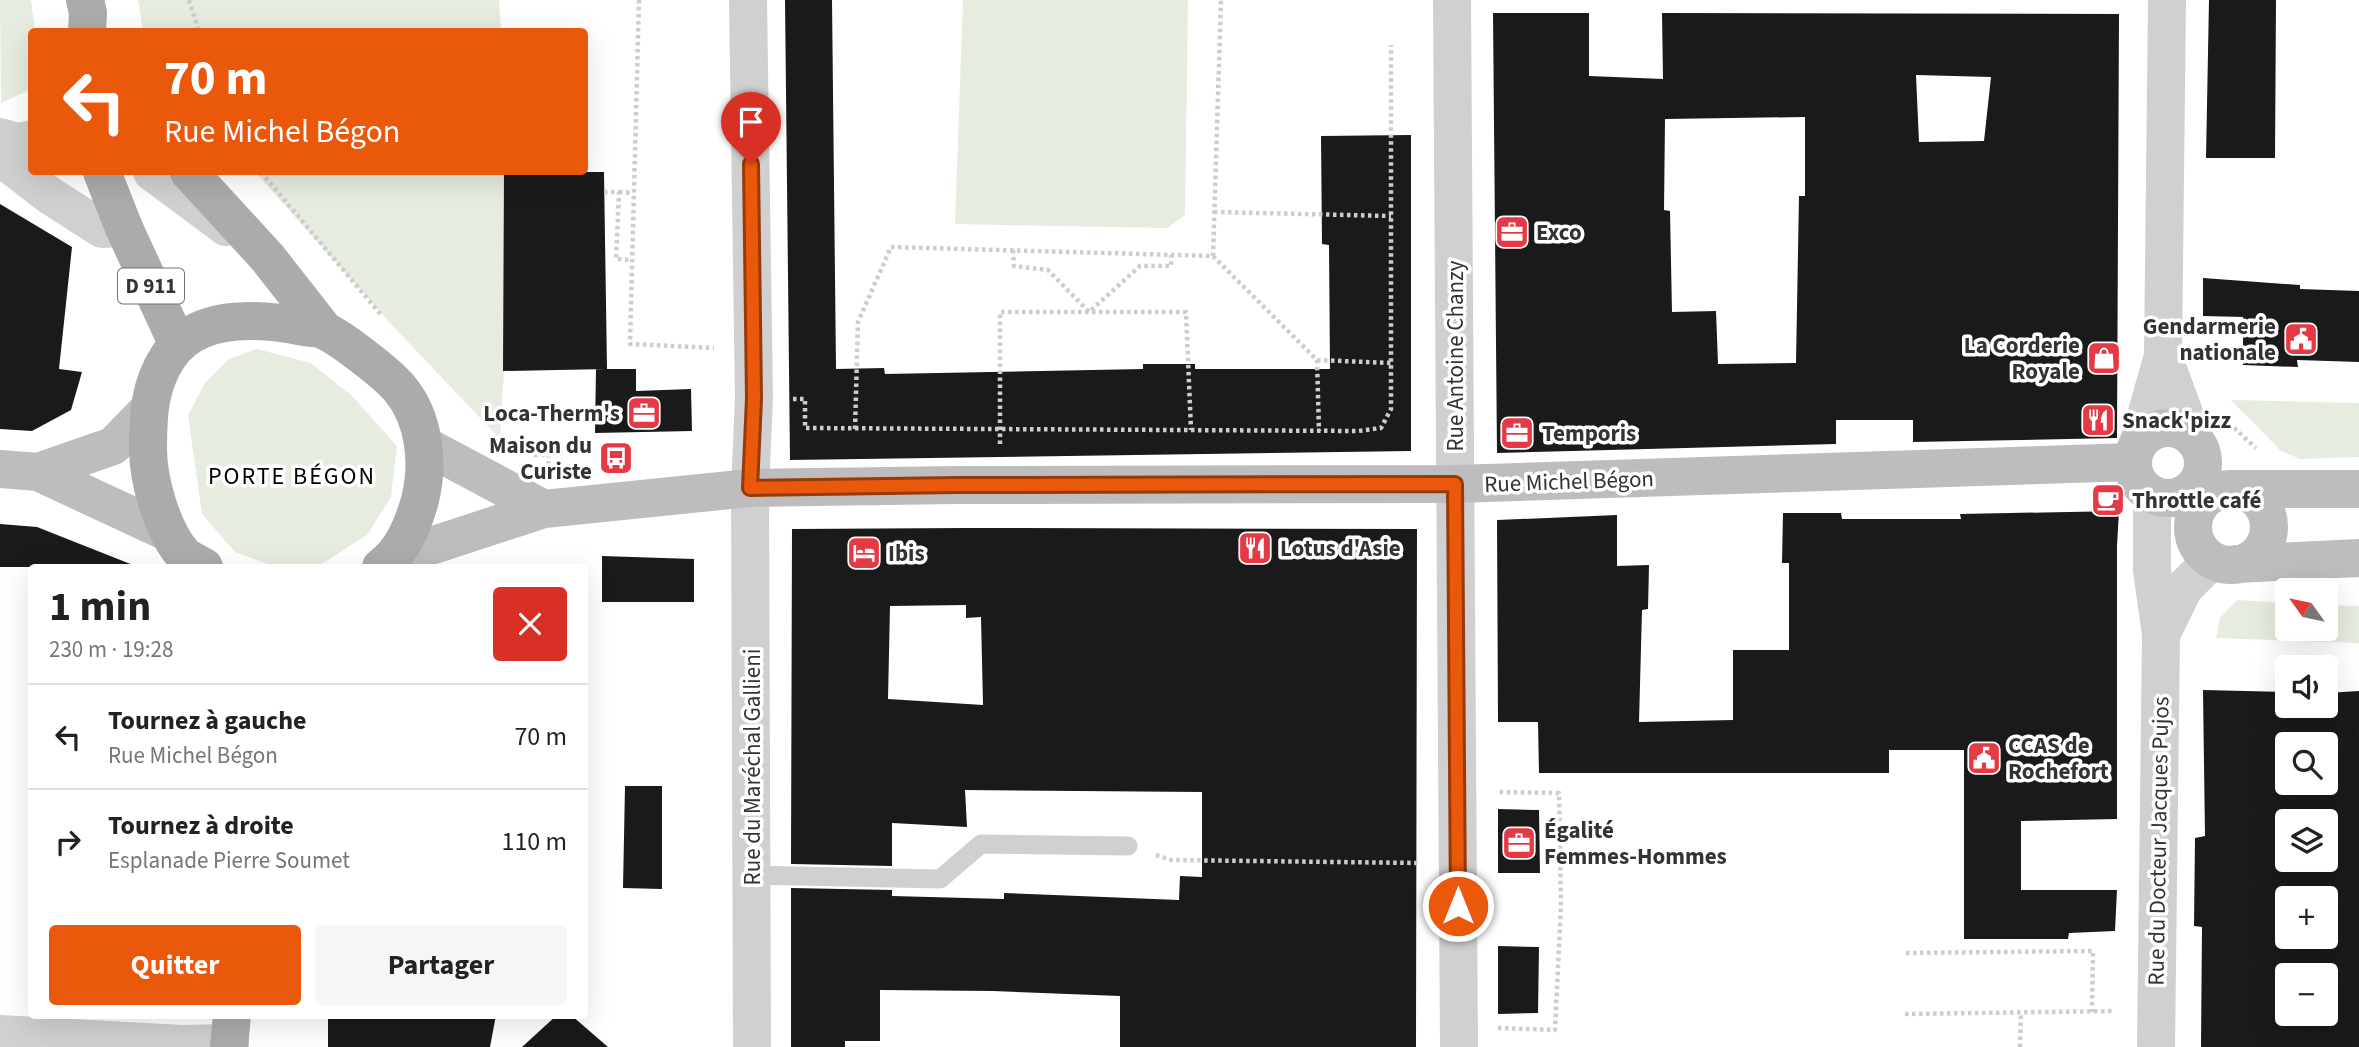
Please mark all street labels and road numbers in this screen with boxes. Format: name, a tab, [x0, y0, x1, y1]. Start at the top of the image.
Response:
street label: Rue Antoine Chanzy	[1439, 260, 1472, 452]
road number: D 911	[118, 268, 184, 304]
street label: Rue Michel Bégon	[1484, 462, 1654, 501]
street label: Rue du Maréchal Gallieni	[736, 649, 769, 885]
street label: Rue du Docteur Jacques Pujos	[2139, 696, 2178, 986]

